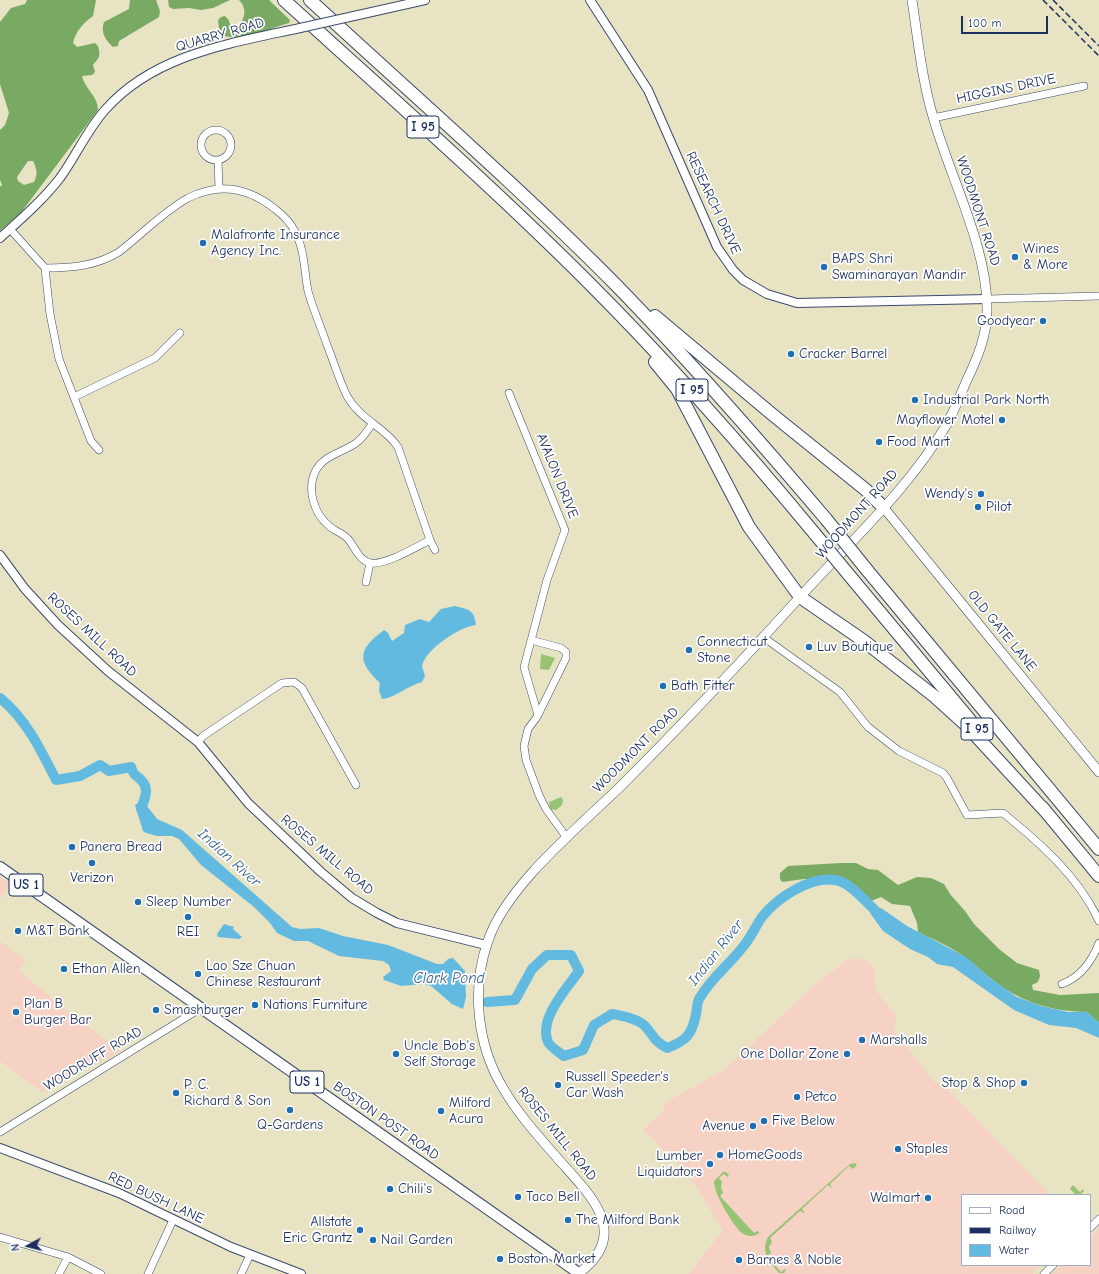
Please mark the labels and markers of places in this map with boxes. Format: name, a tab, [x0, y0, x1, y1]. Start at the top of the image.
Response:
place label: Malafronte Insurance Agency Inc.	[211, 227, 340, 260]
marker: Malafronte Insurance Agency Inc.	[198, 238, 208, 248]
place label: Wines & More	[1023, 241, 1068, 274]
place label: BAPS Shri Swaminarayan Mandir	[832, 251, 966, 284]
marker: Wines & More	[1010, 252, 1020, 262]
marker: BAPS Shri Swaminarayan Mandir	[819, 262, 829, 272]
place label: Goodyear	[977, 313, 1035, 329]
marker: Goodyear	[1038, 316, 1048, 326]
place label: Cracker Barrel	[799, 346, 887, 362]
marker: Cracker Barrel	[786, 349, 796, 359]
place label: Industrial Park North	[923, 392, 1050, 408]
marker: Industrial Park North	[910, 395, 920, 405]
place label: Mayflower Motel	[896, 412, 994, 428]
marker: Mayflower Motel	[997, 415, 1007, 425]
place label: Food Mart	[887, 434, 950, 450]
marker: Food Mart	[874, 437, 884, 447]
place label: Wendy's	[925, 486, 973, 502]
marker: Wendy's	[976, 489, 986, 499]
place label: Pilot	[986, 499, 1011, 515]
marker: Pilot	[973, 502, 983, 512]
place label: Connecticut Stone	[697, 634, 767, 666]
place label: Luv Boutique	[817, 639, 893, 655]
marker: Luv Boutique	[804, 642, 814, 652]
marker: Connecticut Stone	[684, 645, 694, 655]
place label: Bath Fitter	[671, 678, 735, 694]
marker: Bath Fitter	[658, 681, 668, 691]
place label: Panera Bread	[80, 839, 162, 855]
marker: Panera Bread	[67, 842, 77, 852]
marker: Verizon	[87, 858, 97, 868]
place label: Verizon	[70, 870, 114, 886]
place label: Sleep Number	[146, 894, 231, 910]
marker: Sleep Number	[133, 897, 143, 907]
marker: REI	[183, 912, 193, 922]
place label: M&T Bank	[26, 923, 89, 939]
place label: REI	[177, 924, 199, 940]
marker: M&T Bank	[13, 926, 23, 936]
place label: Lao Sze Chuan Chinese Restaurant	[206, 958, 321, 990]
place label: Ethan Allen	[72, 961, 141, 977]
marker: Ethan Allen	[59, 964, 69, 974]
marker: Lao Sze Chuan Chinese Restaurant	[193, 969, 203, 979]
place label: Plan B Burger Bar	[24, 996, 91, 1028]
place label: Nations Furniture	[263, 997, 367, 1013]
marker: Nations Furniture	[250, 1000, 260, 1010]
place label: Smashburger	[164, 1002, 244, 1018]
marker: Smashburger	[151, 1005, 161, 1015]
marker: Plan B Burger Bar	[11, 1007, 21, 1017]
place label: Marshalls	[870, 1032, 927, 1048]
marker: Marshalls	[857, 1035, 867, 1045]
place label: Uncle Bob's Self Storage	[404, 1038, 476, 1070]
place label: One Dollar Zone	[740, 1046, 839, 1062]
marker: Uncle Bob's Self Storage	[391, 1049, 401, 1059]
marker: One Dollar Zone	[842, 1049, 852, 1059]
place label: Russell Speeder's Car Wash	[566, 1069, 669, 1102]
place label: Stop & Shop	[941, 1075, 1016, 1091]
place label: P. C. Richard & Son	[184, 1077, 271, 1110]
marker: Stop & Shop	[1019, 1078, 1029, 1088]
marker: Russell Speeder's Car Wash	[553, 1080, 563, 1090]
marker: P. C. Richard & Son	[171, 1088, 181, 1098]
place label: Petco	[805, 1089, 837, 1105]
marker: Petco	[792, 1092, 802, 1102]
place label: Milford Acura	[449, 1095, 491, 1128]
marker: Q-Gardens	[285, 1105, 295, 1115]
marker: Milford Acura	[436, 1106, 446, 1116]
place label: Five Below	[772, 1113, 835, 1129]
marker: Five Below	[759, 1116, 769, 1126]
place label: Q-Gardens	[257, 1117, 323, 1133]
place label: Avenue	[702, 1118, 745, 1134]
marker: Avenue	[748, 1121, 758, 1131]
place label: Staples	[906, 1141, 948, 1157]
marker: Staples	[893, 1144, 903, 1154]
place label: HomeGoods	[728, 1147, 802, 1163]
place label: Lumber Liquidators	[637, 1148, 702, 1180]
marker: HomeGoods	[715, 1150, 725, 1160]
marker: Lumber Liquidators	[705, 1159, 715, 1169]
place label: Chili's	[398, 1181, 432, 1197]
marker: Chili's	[385, 1184, 395, 1194]
place label: Taco Bell	[526, 1189, 580, 1205]
place label: Walmart	[870, 1190, 920, 1206]
marker: Taco Bell	[513, 1192, 523, 1202]
marker: Walmart	[923, 1193, 933, 1203]
place label: The Milford Bank	[576, 1212, 679, 1228]
place label: Allstate Eric Grantz	[283, 1214, 352, 1246]
marker: The Milford Bank	[563, 1215, 573, 1225]
marker: Allstate Eric Grantz	[355, 1225, 365, 1235]
place label: Nail Garden	[381, 1232, 453, 1248]
marker: Nail Garden	[368, 1235, 378, 1245]
place label: Boston Market	[508, 1251, 595, 1267]
place label: Barnes & Noble	[747, 1252, 842, 1268]
marker: Boston Market	[495, 1254, 505, 1264]
marker: Barnes & Noble	[734, 1255, 744, 1265]

